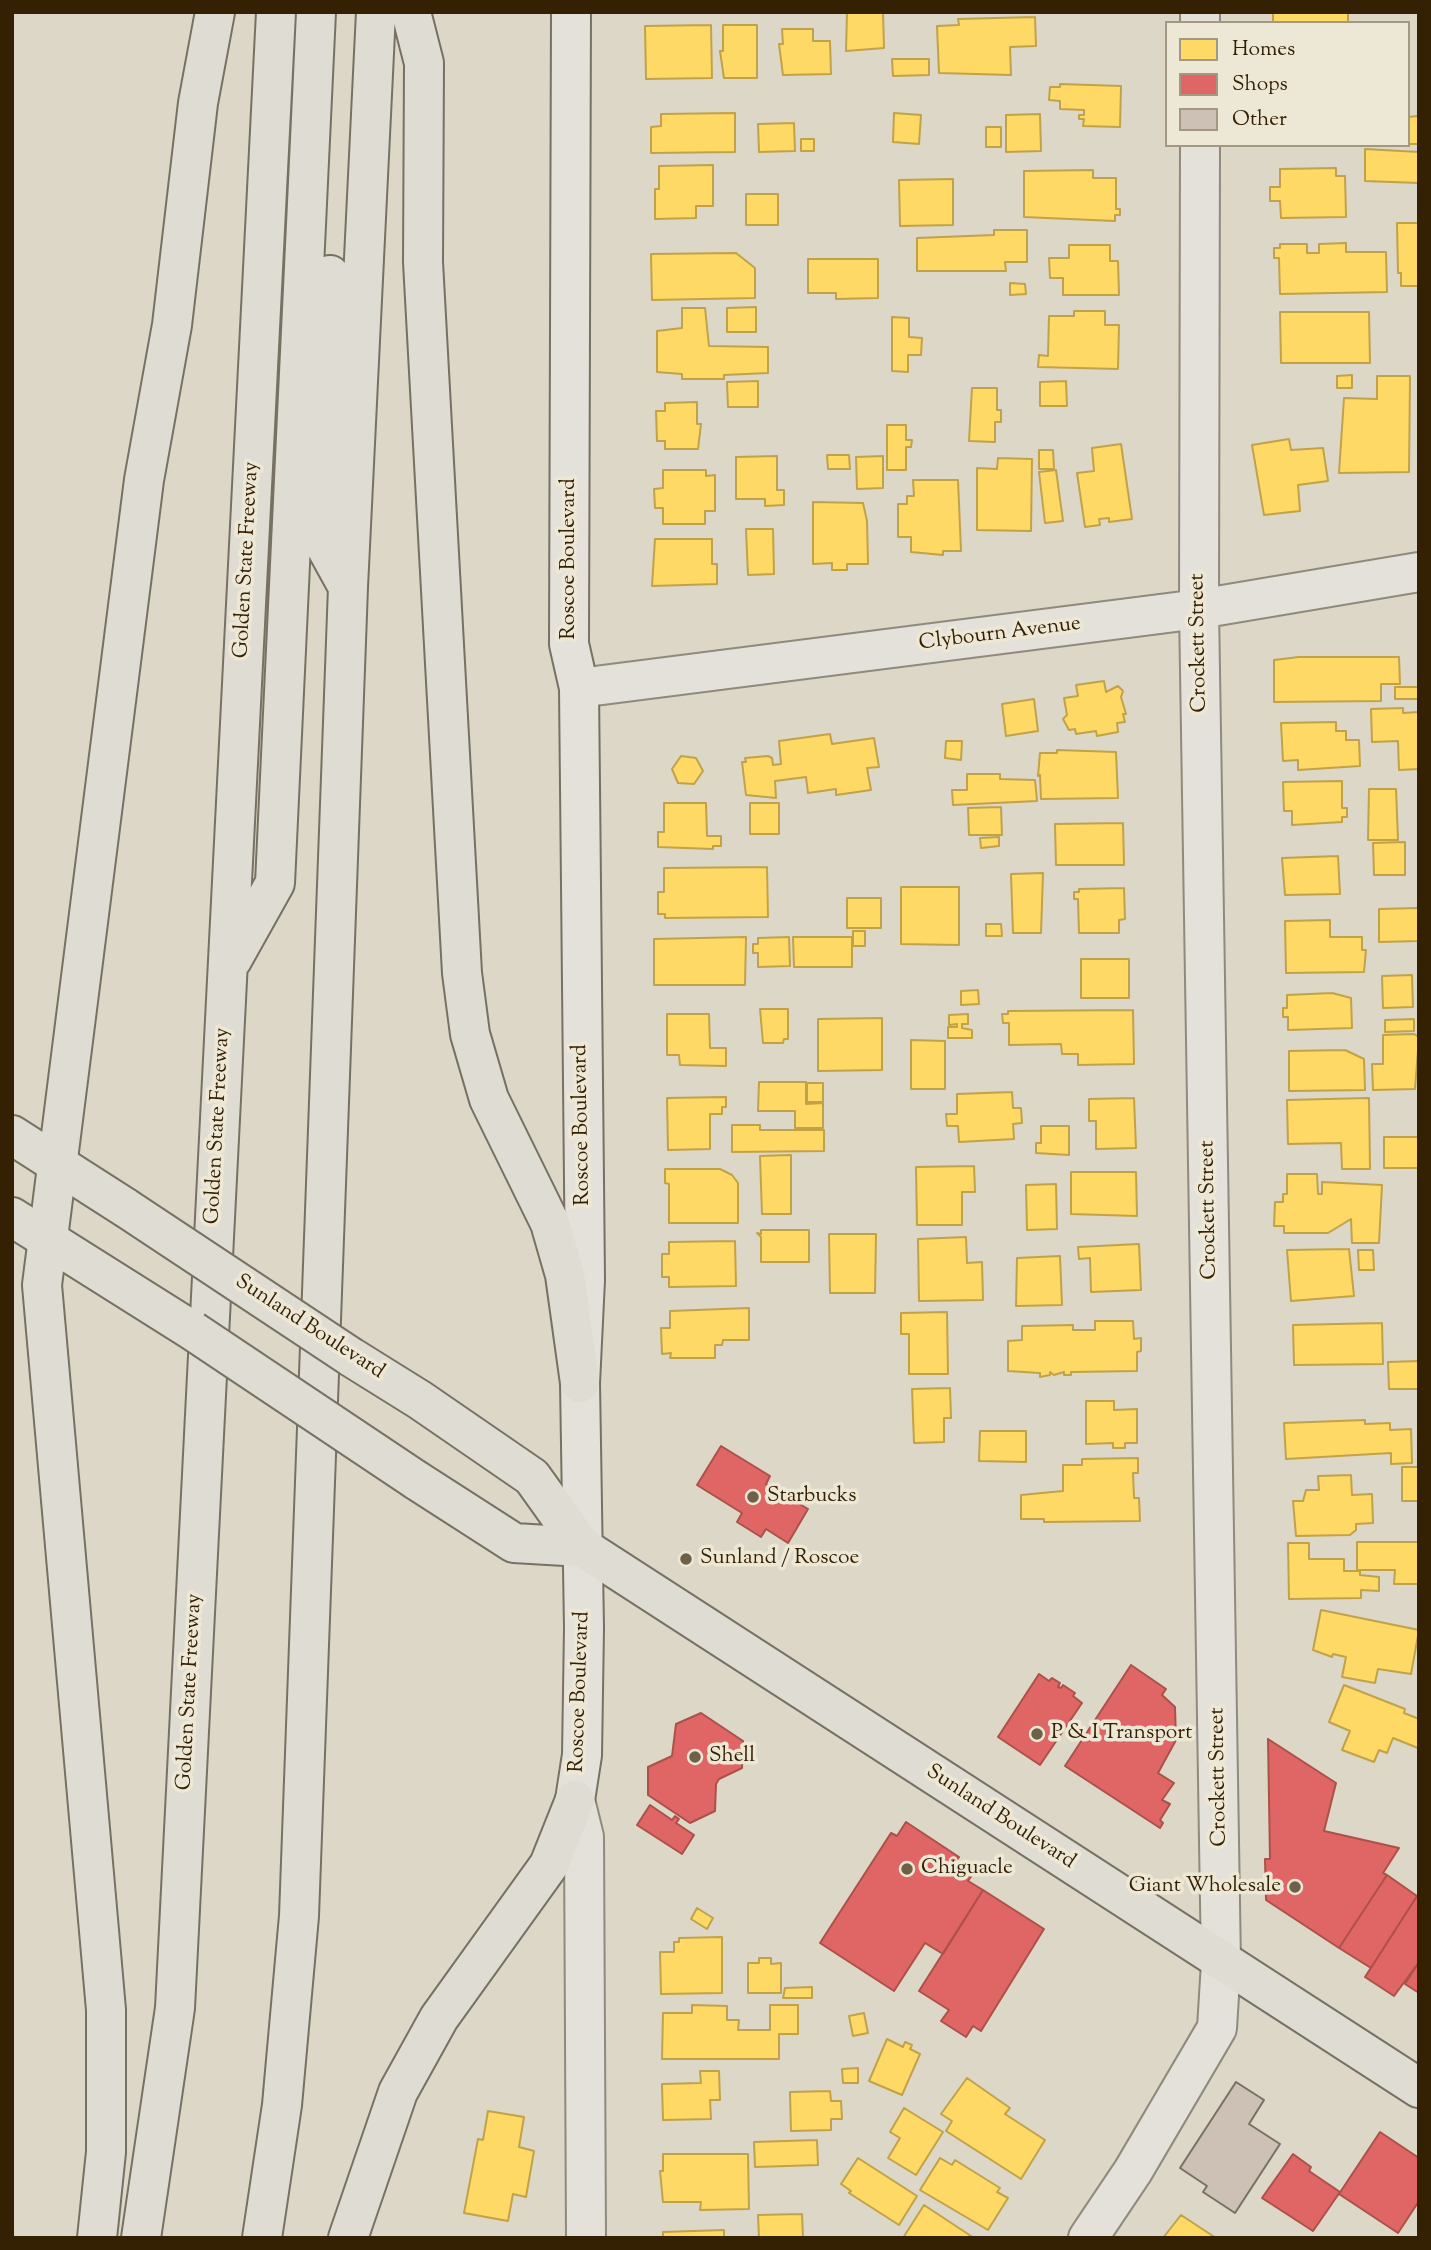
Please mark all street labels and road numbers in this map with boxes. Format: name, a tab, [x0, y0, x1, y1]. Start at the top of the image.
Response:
street label: Golden State Freeway	[230, 461, 266, 659]
street label: Roscoe Boulevard	[557, 478, 583, 640]
street label: Crockett Street	[1186, 573, 1214, 713]
street label: Clybourn Avenue	[918, 613, 1082, 657]
street label: Golden State Freeway	[201, 1027, 237, 1225]
street label: Roscoe Boulevard	[569, 1044, 597, 1206]
street label: Crockett Street	[1196, 1140, 1224, 1280]
street label: Sunland Boulevard	[230, 1270, 388, 1386]
street label: Golden State Freeway	[173, 1593, 209, 1791]
street label: Roscoe Boulevard	[566, 1611, 596, 1773]
street label: Crockett Street	[1206, 1707, 1234, 1847]
street label: Sunland Boulevard	[921, 1760, 1079, 1876]

